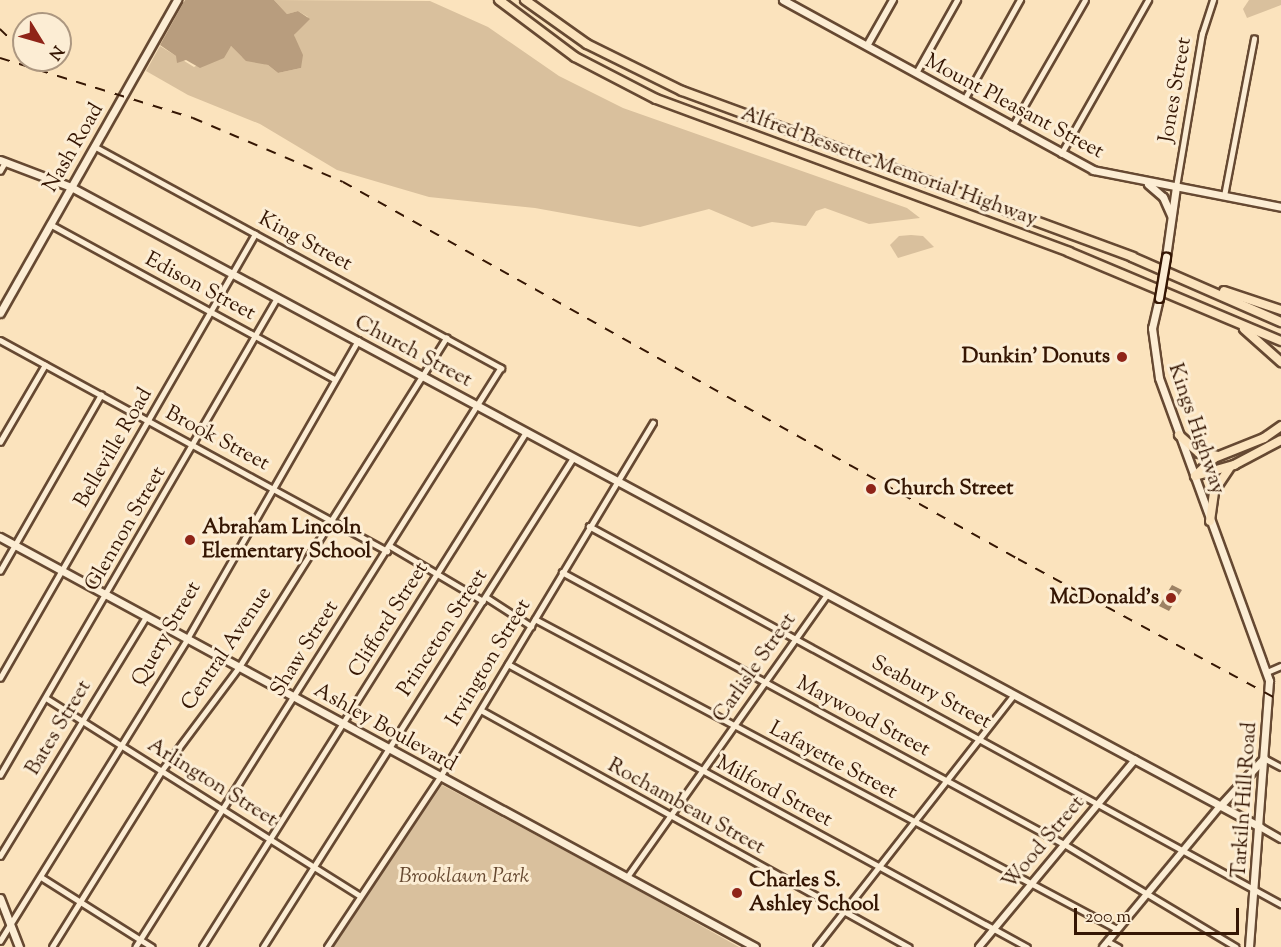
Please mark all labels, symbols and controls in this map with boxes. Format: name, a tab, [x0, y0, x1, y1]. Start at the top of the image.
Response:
north arrow	[12, 12, 72, 72]
street label: Jones Street	[1154, 35, 1198, 145]
text: N	[42, 40, 68, 64]
street label: Mount Pleasant Street	[920, 49, 1108, 165]
street label: Nash Road	[38, 99, 110, 197]
street label: Alfred Bessette Memorial Highway	[737, 102, 1041, 232]
street label: King Street	[254, 207, 356, 277]
street label: Edison Street	[141, 247, 259, 327]
street label: Church Street	[350, 310, 476, 394]
place label: Dunkin' Donuts	[962, 344, 1110, 370]
marker: Dunkin' Donuts	[1115, 350, 1129, 364]
street label: Kings Highway	[1162, 360, 1230, 498]
street label: Belleville Road	[70, 384, 158, 512]
street label: Brook Street	[161, 401, 273, 477]
street label: Glennon Street	[80, 462, 172, 596]
place label: Church Street	[884, 476, 1013, 502]
marker: Church Street	[862, 480, 880, 498]
place label: Abraham Lincoln Elementary School	[202, 515, 371, 565]
marker: Abraham Lincoln Elementary School	[183, 533, 197, 547]
street label: Clifford Street	[344, 558, 434, 682]
street label: Princeton Street	[393, 565, 493, 701]
street label: Query Street	[127, 577, 207, 691]
street label: Central Avenue	[176, 582, 278, 716]
place label: McDonald's	[1050, 585, 1159, 611]
marker: McDonald's	[1164, 591, 1178, 605]
street label: Irvington Street	[441, 595, 537, 731]
street label: Shaw Street	[266, 596, 344, 702]
street label: Carlisle Street	[708, 608, 802, 728]
street label: Seabury Street	[867, 651, 995, 735]
street label: Maywood Street	[792, 671, 934, 763]
street label: Bates Street	[21, 676, 97, 780]
street label: Ashley Boulevard	[309, 678, 461, 778]
street label: Lafayette Street	[765, 717, 901, 805]
street label: Tarkiln Hill Road	[1227, 721, 1263, 879]
street label: Arlington Street	[142, 733, 282, 833]
street label: Milford Street	[712, 751, 836, 833]
street label: Rochambeau Street	[603, 753, 769, 861]
street label: Wood Street	[997, 791, 1091, 895]
park label: Brooklawn Park	[399, 864, 529, 890]
place label: Charles S. Ashley School	[749, 868, 879, 918]
marker: Charles S. Ashley School	[730, 886, 744, 900]
scale bar	[1077, 896, 1242, 934]
text: 200 m	[1085, 905, 1131, 931]

